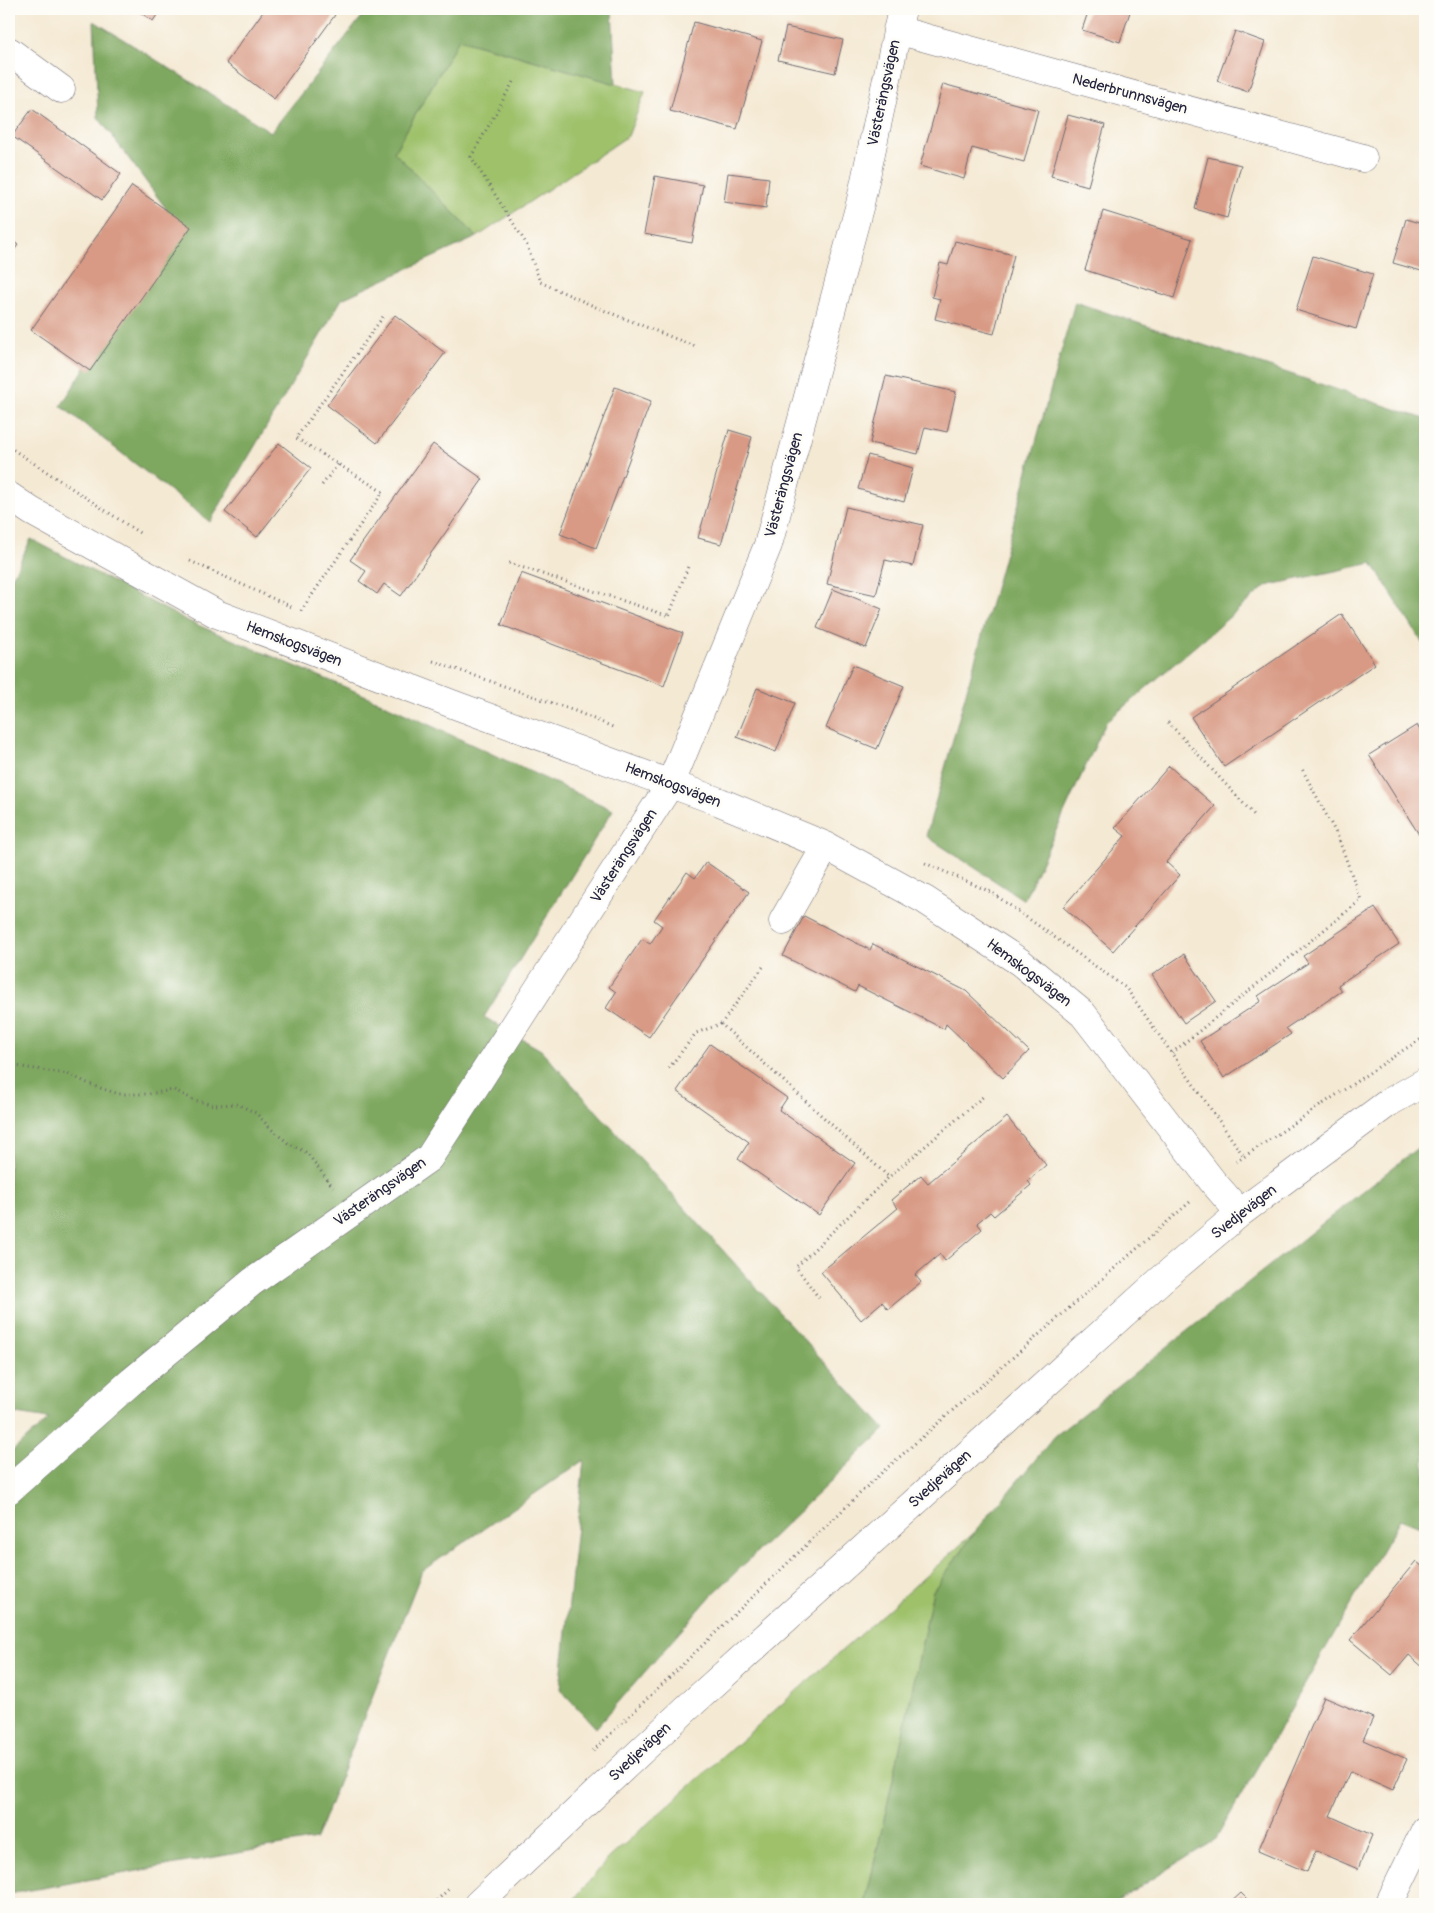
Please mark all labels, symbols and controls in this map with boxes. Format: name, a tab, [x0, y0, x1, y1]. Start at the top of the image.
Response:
street label: Västerängsvägen	[863, 38, 905, 148]
street label: Nederbrunnsvägen	[1070, 69, 1190, 119]
street label: Västerängsvägen	[761, 430, 807, 540]
street label: Hemskogsvägen	[243, 617, 345, 671]
street label: Hemskogsvägen	[622, 758, 724, 812]
street label: Västerängsvägen	[586, 805, 662, 907]
street label: Hemskogsvägen	[983, 935, 1075, 1011]
street label: Västerängsvägen	[330, 1153, 430, 1231]
street label: Svedjevägen	[1207, 1180, 1281, 1244]
street label: Svedjevägen	[905, 1446, 975, 1512]
street label: Svedjevägen	[605, 1718, 675, 1786]

